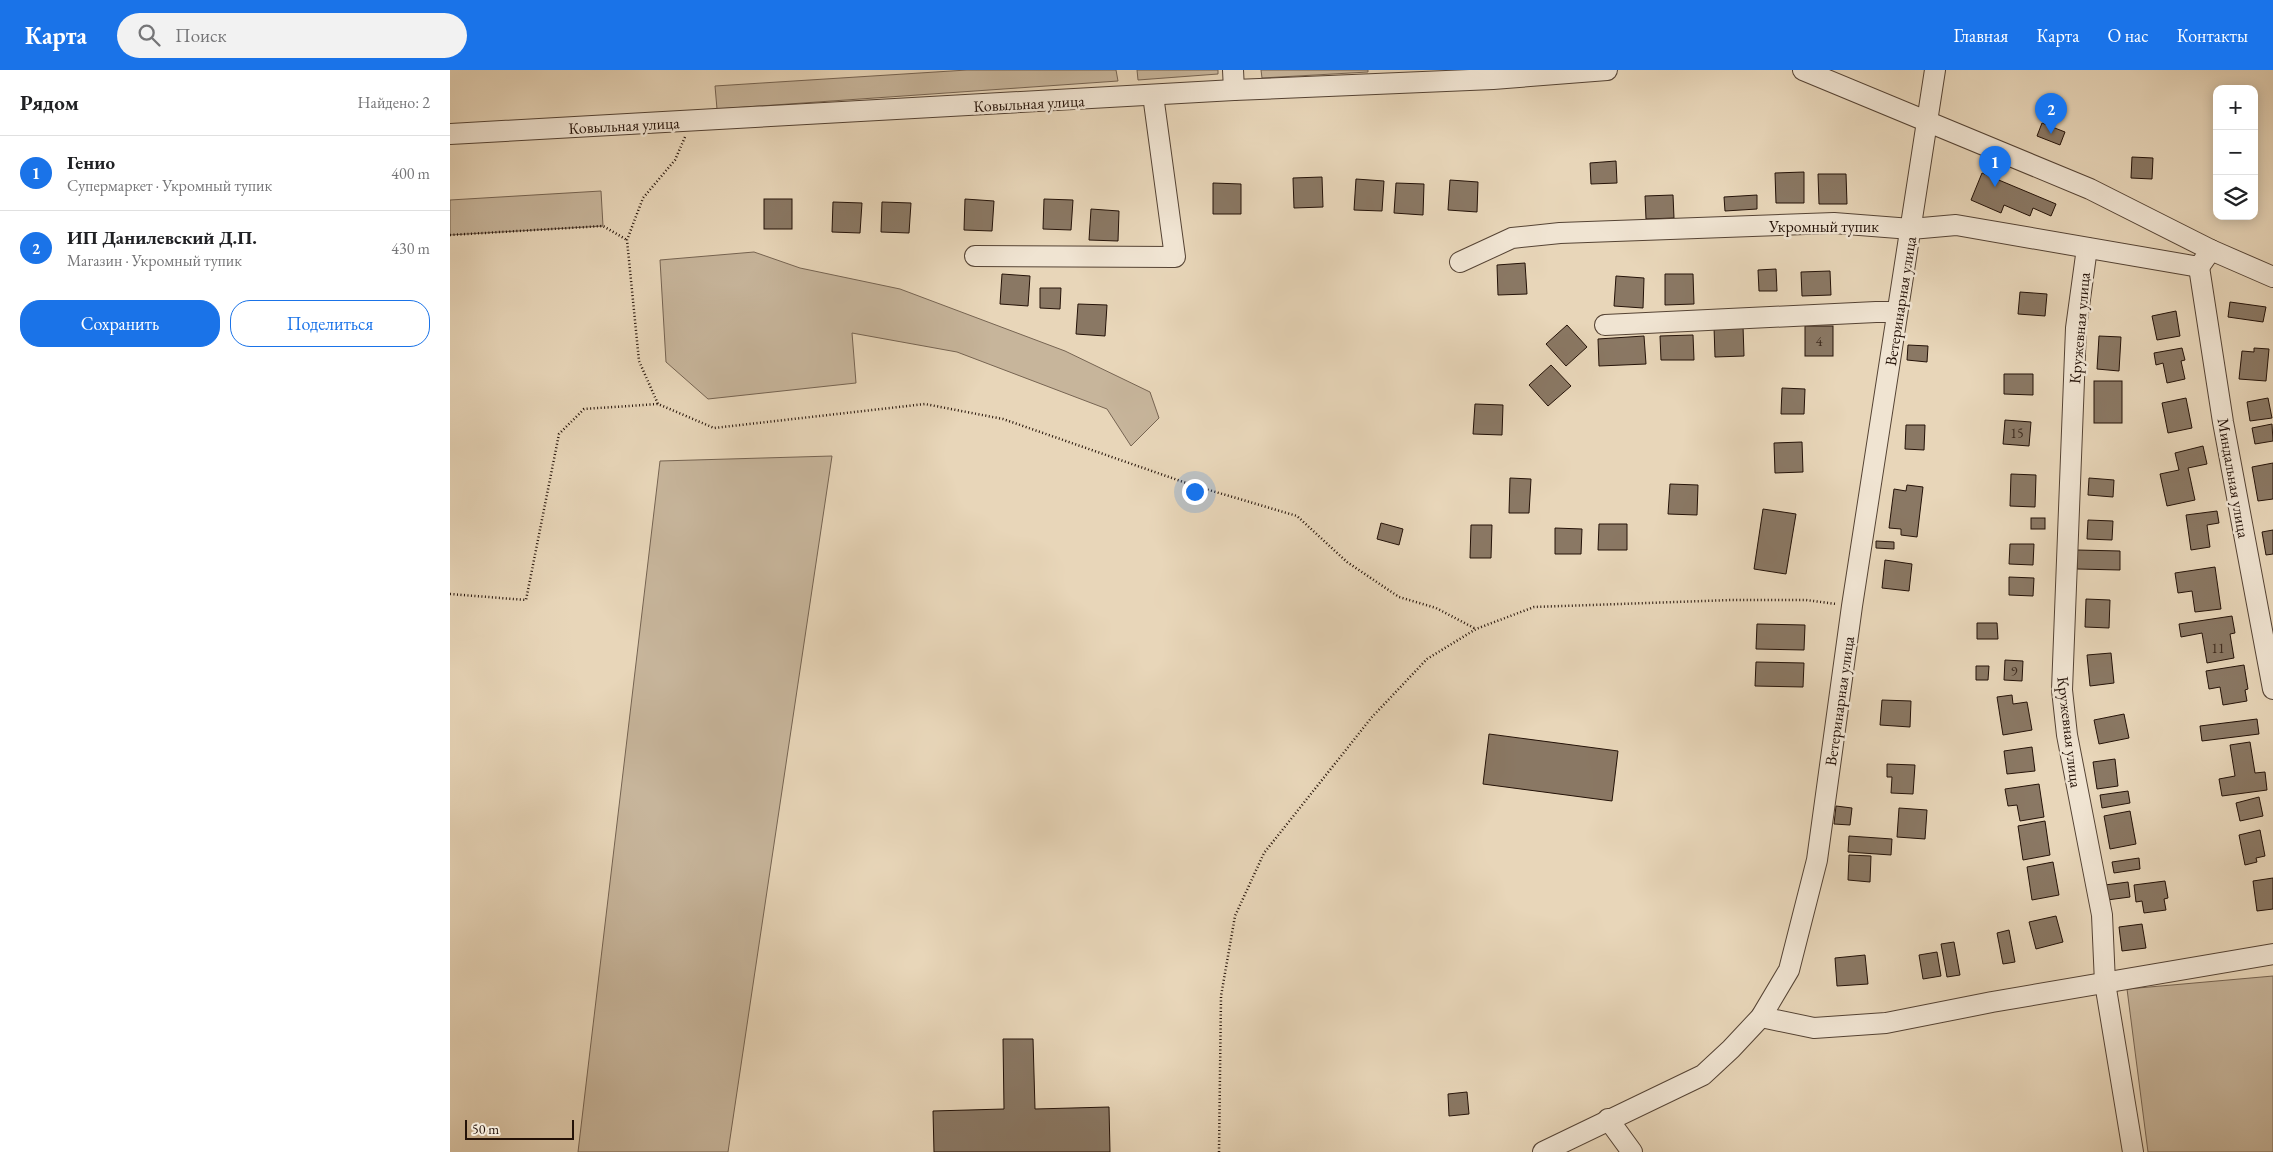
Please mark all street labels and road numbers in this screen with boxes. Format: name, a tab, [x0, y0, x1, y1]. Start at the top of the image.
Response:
street label: Ковыльная улица	[973, 90, 1086, 117]
street label: Ковыльная улица	[568, 112, 681, 139]
street label: Укромный тупик	[1768, 216, 1879, 237]
street label: Ветеринарная улица	[1880, 234, 1921, 367]
street label: Кружевная улица	[2064, 271, 2095, 385]
street label: Миндальная улица	[2213, 417, 2254, 540]
street label: Ветеринарная улица	[1820, 634, 1859, 767]
street label: Кружевная улица	[2052, 675, 2087, 789]

